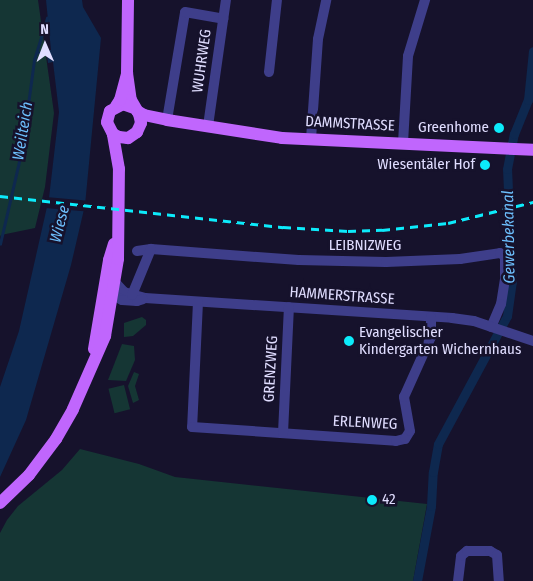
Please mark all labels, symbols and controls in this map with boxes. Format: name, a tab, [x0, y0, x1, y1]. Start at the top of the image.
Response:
north arrow	[20, 20, 70, 70]
text: N	[40, 21, 49, 38]
street label: WUHRWEG	[189, 28, 215, 94]
water label: Weilteich	[9, 100, 37, 162]
street label: DAMMSTRASSE	[305, 113, 395, 135]
place label: Greenhome	[418, 119, 489, 137]
marker: Greenhome	[493, 122, 505, 134]
place label: Wiesentäler Hof	[377, 156, 475, 174]
marker: Wiesentäler Hof	[479, 159, 491, 171]
water label: Gewerbekanal	[499, 190, 519, 284]
water label: Wiese	[46, 203, 74, 245]
street label: LEIBNIZWEG	[329, 237, 401, 255]
street label: HAMMERSTRASSE	[289, 283, 395, 309]
place label: Evangelischer Kindergarten Wichernhaus	[359, 323, 521, 358]
street label: GRENZWEG	[260, 335, 282, 403]
marker: Evangelischer Kindergarten Wichernhaus	[343, 335, 355, 347]
street label: ERLENWEG	[332, 412, 398, 434]
place label: 42	[382, 491, 396, 509]
marker: 42	[366, 494, 378, 506]

